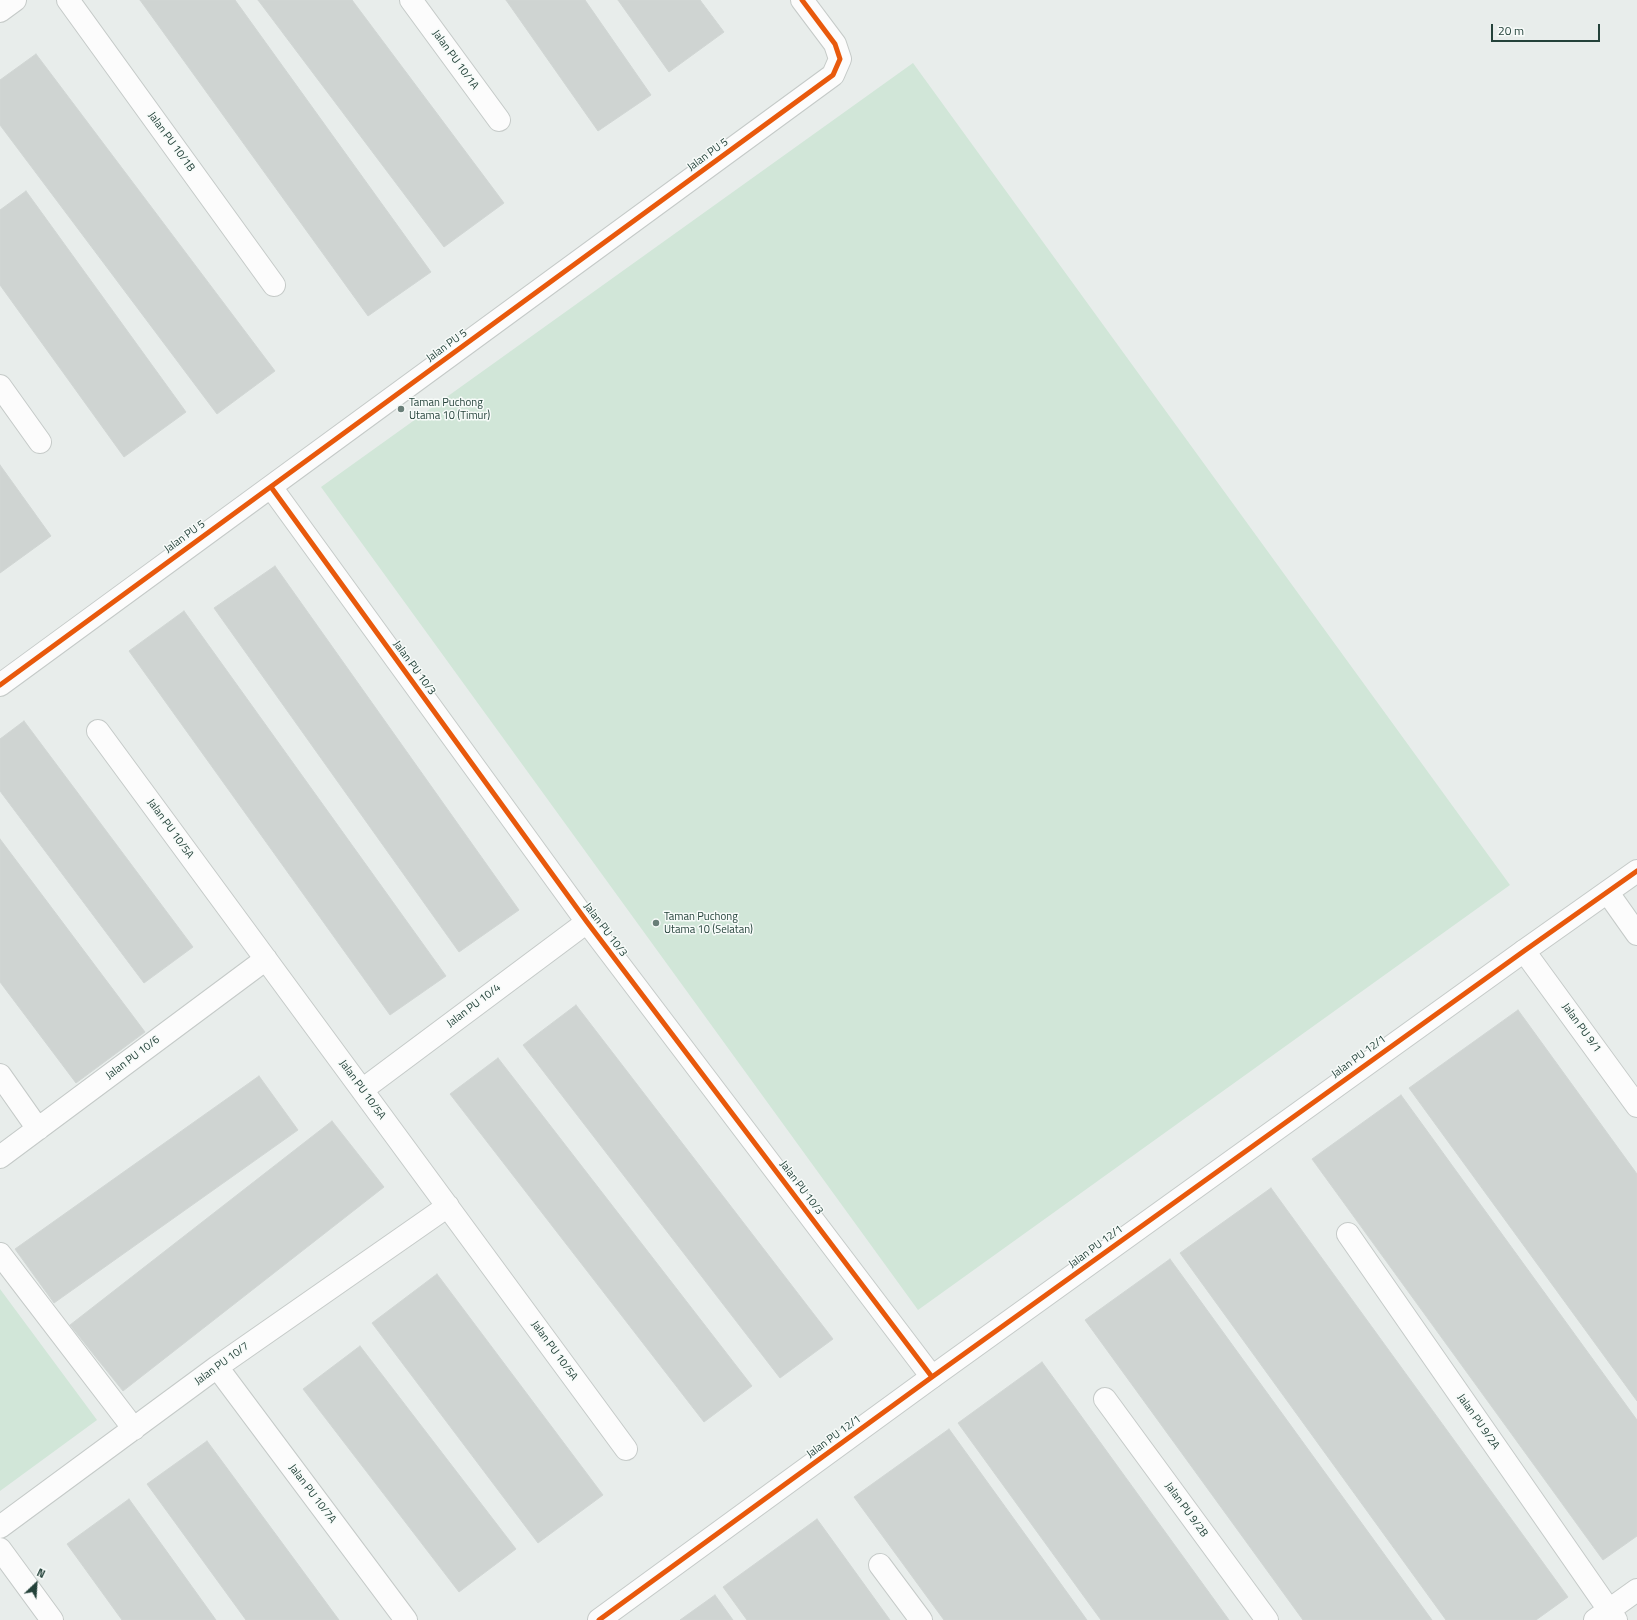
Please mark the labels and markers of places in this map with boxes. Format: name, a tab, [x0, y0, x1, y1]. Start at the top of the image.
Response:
place label: Taman Puchong Utama 10 (Timur)	[409, 396, 490, 422]
marker: Taman Puchong Utama 10 (Timur)	[396, 404, 406, 414]
place label: Taman Puchong Utama 10 (Selatan)	[664, 910, 753, 936]
marker: Taman Puchong Utama 10 (Selatan)	[651, 918, 661, 928]

